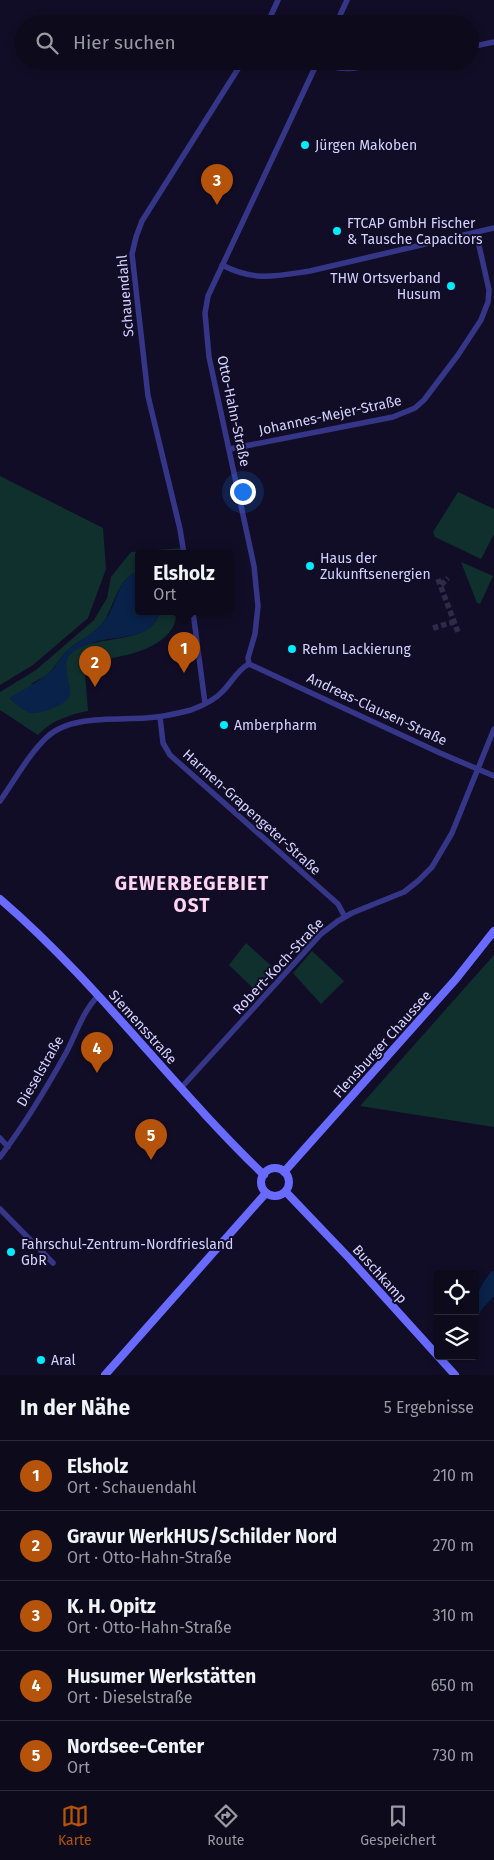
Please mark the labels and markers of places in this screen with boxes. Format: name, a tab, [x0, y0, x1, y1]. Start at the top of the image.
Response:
place label: Jürgen Makoben	[315, 137, 417, 154]
marker: Jürgen Makoben	[299, 139, 311, 151]
pin: 3	[201, 164, 233, 205]
place label: FTCAP GmbH Fischer & Tausche Capacitors	[347, 215, 483, 248]
marker: FTCAP GmbH Fischer & Tausche Capacitors	[331, 225, 343, 237]
place label: THW Ortsverband Husum	[330, 270, 441, 303]
marker: THW Ortsverband Husum	[445, 280, 457, 292]
place label: Haus der Zukunftsenergien	[320, 550, 431, 583]
marker: Haus der Zukunftsenergien	[304, 560, 316, 572]
pin: 1	[168, 632, 200, 673]
place label: Rehm Lackierung	[302, 641, 411, 658]
marker: Rehm Lackierung	[286, 643, 298, 655]
pin: 2	[79, 646, 111, 687]
place label: Amberpharm	[234, 717, 317, 734]
marker: Amberpharm	[218, 719, 230, 731]
pin: 4	[81, 1032, 113, 1073]
pin: 5	[135, 1119, 167, 1160]
place label: Fahrschul-Zentrum-Nordfriesland GbR	[21, 1236, 233, 1269]
marker: Fahrschul-Zentrum-Nordfriesland GbR	[5, 1246, 17, 1258]
place label: Aral	[51, 1352, 76, 1369]
marker: Aral	[35, 1354, 47, 1366]

